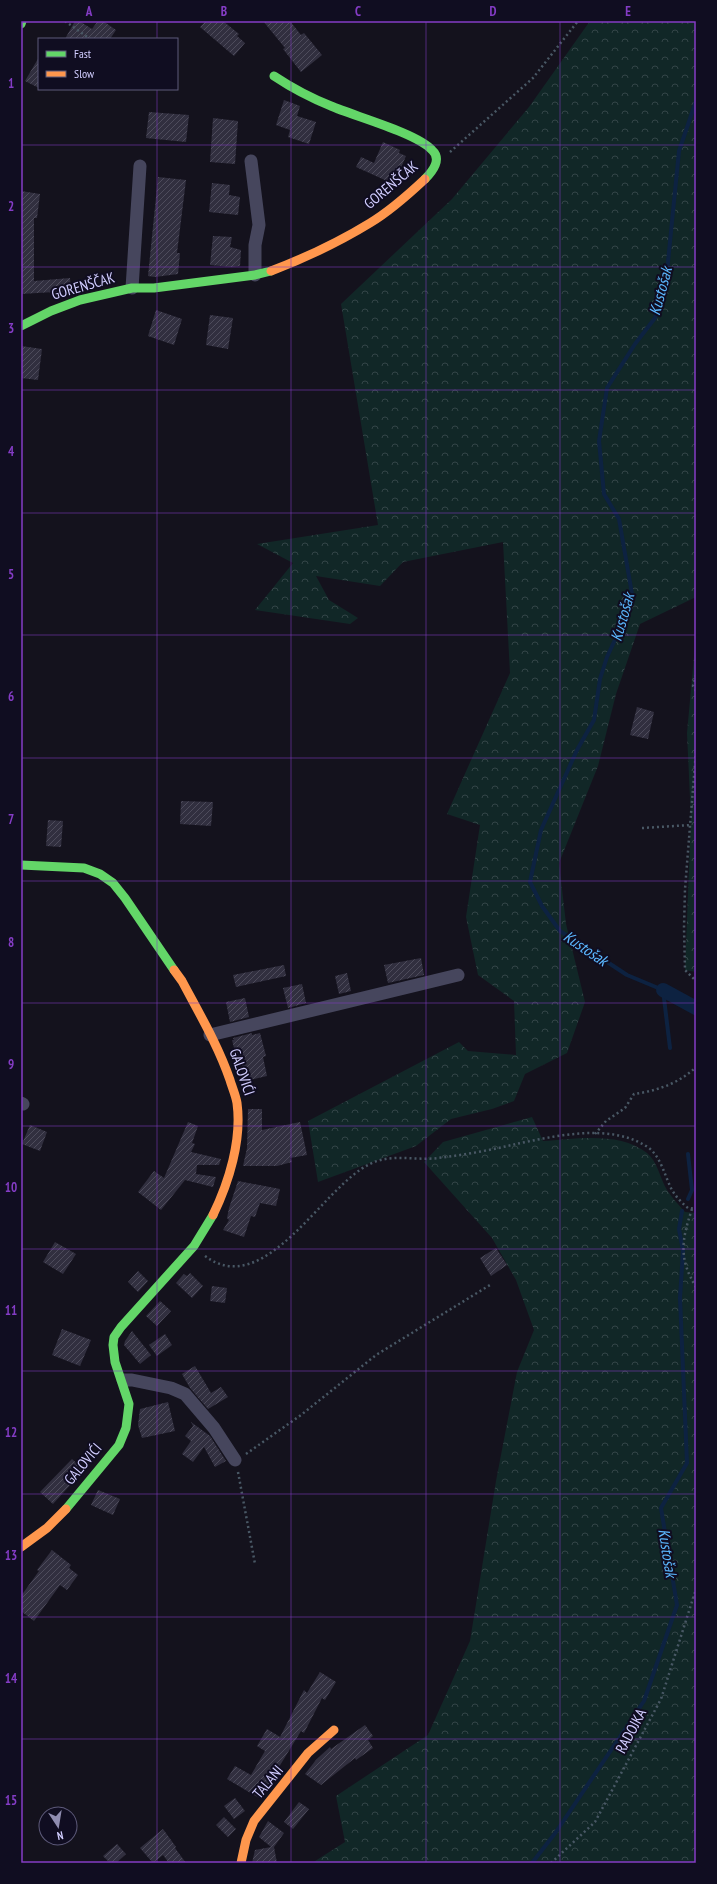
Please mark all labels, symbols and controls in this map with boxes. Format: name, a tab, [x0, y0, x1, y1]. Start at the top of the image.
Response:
text: A	[85, 3, 93, 20]
text: B	[221, 3, 227, 20]
text: C	[355, 3, 361, 20]
text: D	[490, 3, 497, 20]
text: E	[625, 3, 631, 20]
legend	[38, 38, 178, 90]
text: Fast	[74, 46, 92, 61]
text: Slow	[74, 66, 95, 81]
text: 1	[8, 75, 14, 92]
street label: GORENŠČAK	[360, 156, 422, 213]
text: 2	[8, 198, 14, 215]
water label: Kustošak	[644, 263, 676, 317]
street label: GORENŠČAK	[49, 267, 117, 304]
text: 3	[8, 320, 14, 337]
text: 4	[8, 443, 15, 460]
text: 5	[8, 566, 14, 583]
water label: Kustošak	[606, 589, 639, 643]
text: 6	[8, 688, 14, 705]
text: 7	[8, 811, 14, 828]
water label: Kustošak	[560, 926, 613, 971]
text: 8	[8, 934, 14, 951]
street label: GALOVIĆI	[226, 1046, 259, 1098]
text: 9	[8, 1056, 14, 1073]
text: 10	[5, 1179, 17, 1196]
text: 11	[5, 1302, 17, 1319]
text: 12	[5, 1424, 17, 1441]
street label: GALOVIĆI	[60, 1439, 105, 1488]
water label: Kustošak	[654, 1527, 682, 1581]
text: 13	[5, 1547, 17, 1564]
text: 14	[5, 1670, 18, 1687]
street label: RADOJKA	[611, 1704, 651, 1756]
street label: TALANI	[248, 1761, 287, 1802]
text: 15	[5, 1792, 17, 1809]
north arrow	[38, 1806, 78, 1846]
text: N	[56, 1828, 64, 1843]

